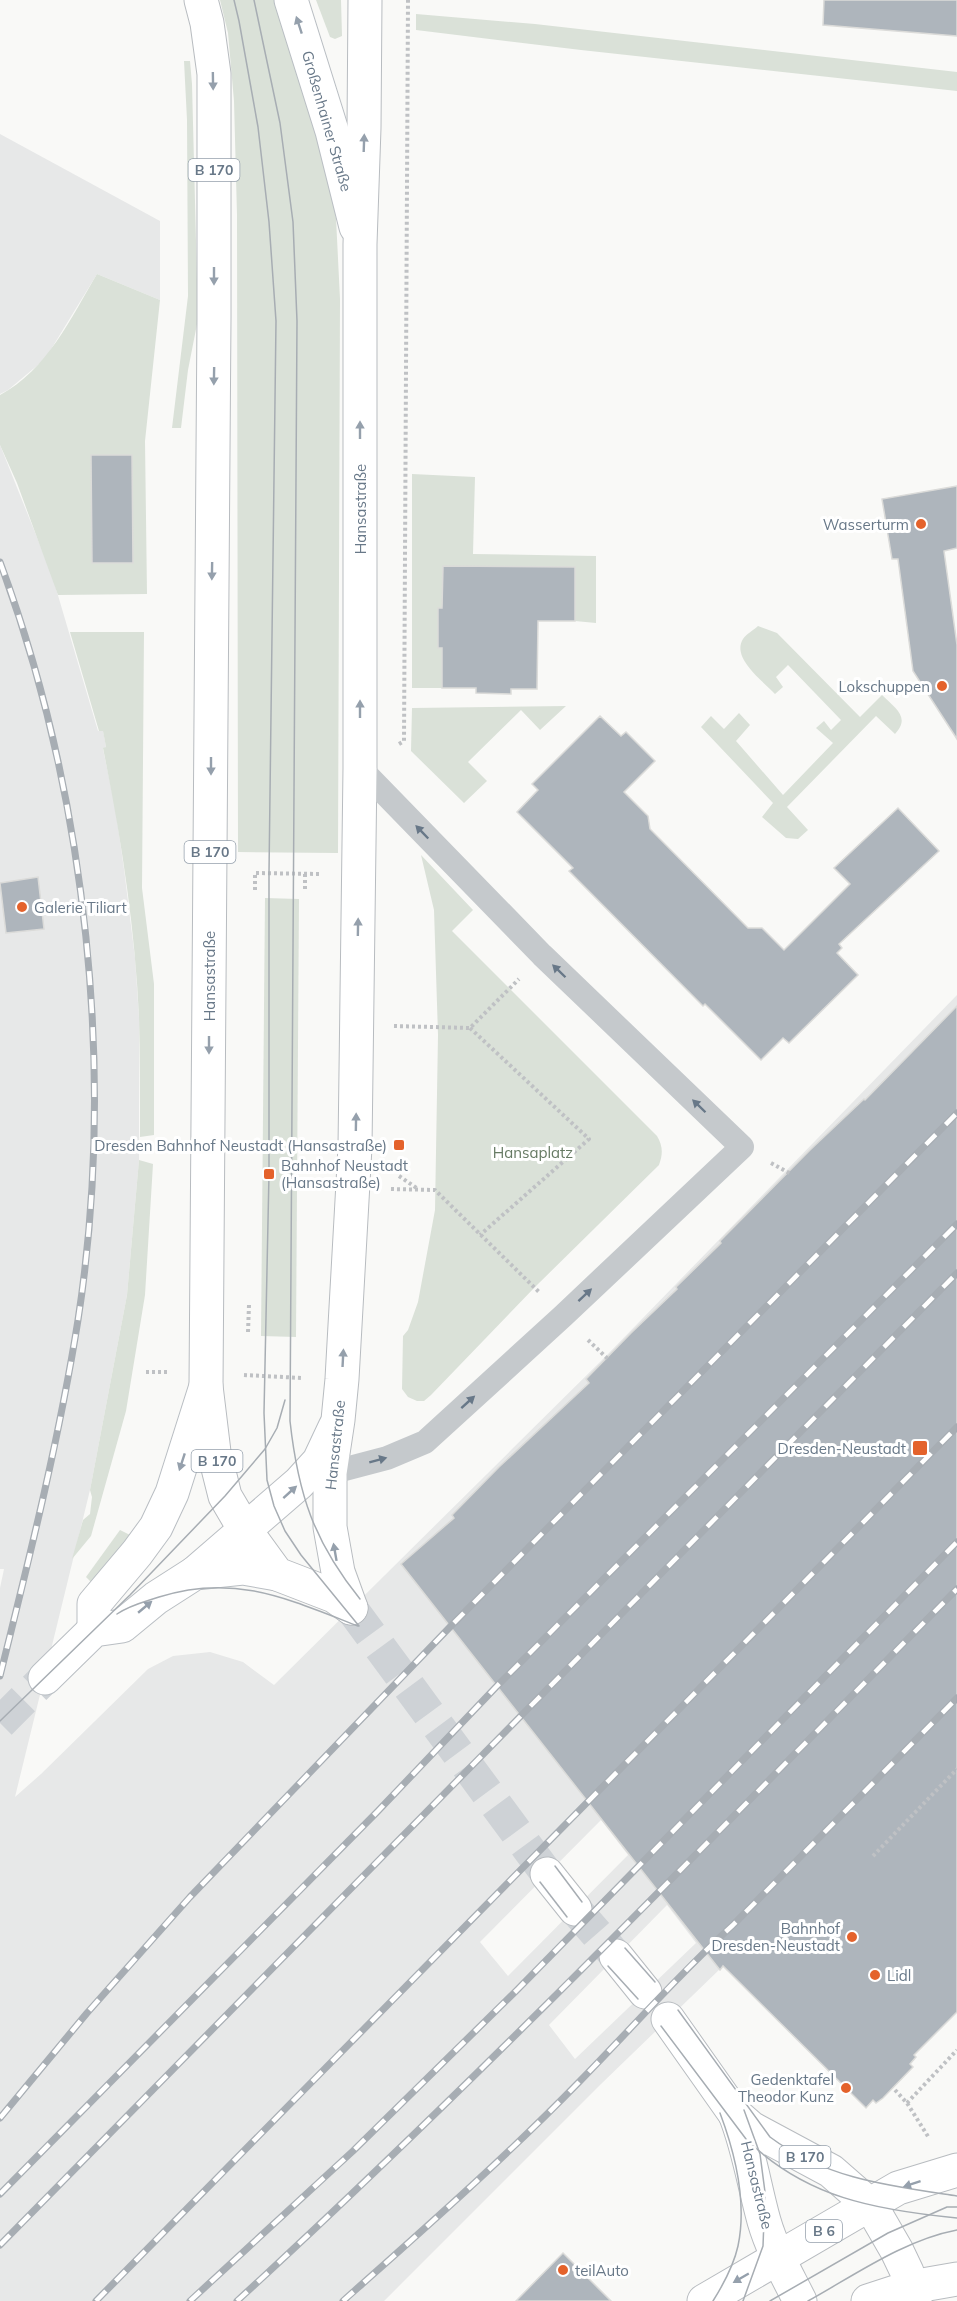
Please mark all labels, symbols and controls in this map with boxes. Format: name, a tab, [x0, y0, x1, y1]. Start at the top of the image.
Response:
one-way arrow	[294, 16, 304, 34]
street label: Großenhainer Straße	[298, 48, 356, 194]
one-way arrow	[209, 71, 218, 90]
one-way arrow	[359, 134, 368, 153]
road number: B 170	[188, 159, 240, 181]
one-way arrow	[209, 266, 219, 285]
one-way arrow	[209, 367, 219, 386]
one-way arrow	[355, 421, 365, 440]
street label: Hansastraße	[351, 464, 370, 554]
place label: Wasserturm	[823, 515, 909, 534]
marker: Wasserturm	[914, 517, 928, 531]
one-way arrow	[207, 562, 217, 581]
place label: Lokschuppen	[838, 677, 930, 696]
marker: Lokschuppen	[935, 679, 949, 693]
one-way arrow	[355, 700, 365, 719]
one-way arrow	[206, 757, 216, 776]
one-way arrow	[416, 825, 430, 839]
road number: B 170	[184, 841, 236, 863]
place label: Galerie Tiliart	[34, 898, 127, 917]
marker: Galerie Tiliart	[15, 900, 29, 914]
one-way arrow	[353, 917, 363, 936]
street label: Hansastraße	[200, 931, 219, 1021]
one-way arrow	[551, 964, 566, 978]
one-way arrow	[204, 1036, 214, 1055]
one-way arrow	[692, 1099, 707, 1113]
one-way arrow	[351, 1112, 361, 1131]
place label: Dresden Bahnhof Neustadt (Hansastraße)	[94, 1136, 387, 1155]
marker: Dresden Bahnhof Neustadt (Hansastraße)	[392, 1138, 406, 1152]
park label: Hansaplatz	[493, 1143, 573, 1162]
place label: Bahnhof Neustadt (Hansastraße)	[281, 1156, 408, 1192]
marker: Bahnhof Neustadt (Hansastraße)	[262, 1167, 276, 1181]
one-way arrow	[577, 1289, 592, 1302]
one-way arrow	[339, 1349, 348, 1368]
one-way arrow	[460, 1396, 475, 1409]
street label: Hansastraße	[321, 1399, 349, 1491]
place label: Dresden-Neustadt	[778, 1439, 906, 1458]
marker: Dresden-Neustadt	[911, 1439, 929, 1457]
road number: B 170	[192, 1450, 242, 1472]
one-way arrow	[177, 1453, 187, 1471]
one-way arrow	[369, 1455, 387, 1465]
one-way arrow	[282, 1485, 297, 1499]
one-way arrow	[330, 1542, 339, 1561]
one-way arrow	[137, 1601, 152, 1614]
place label: Bahnhof Dresden-Neustadt	[712, 1919, 841, 1955]
marker: Bahnhof Dresden-Neustadt	[845, 1930, 859, 1944]
place label: Lidl	[887, 1966, 911, 1985]
marker: Lidl	[868, 1968, 882, 1982]
place label: Gedenktafel Theodor Kunz	[738, 2070, 834, 2106]
marker: Gedenktafel Theodor Kunz	[839, 2081, 853, 2095]
street label: Hansastraße	[737, 2139, 777, 2231]
road number: B 170	[780, 2146, 830, 2168]
one-way arrow	[903, 2180, 921, 2189]
road number: B 6	[806, 2220, 842, 2242]
place label: teilAuto	[575, 2261, 629, 2280]
marker: teilAuto	[556, 2263, 570, 2277]
one-way arrow	[733, 2273, 749, 2284]

